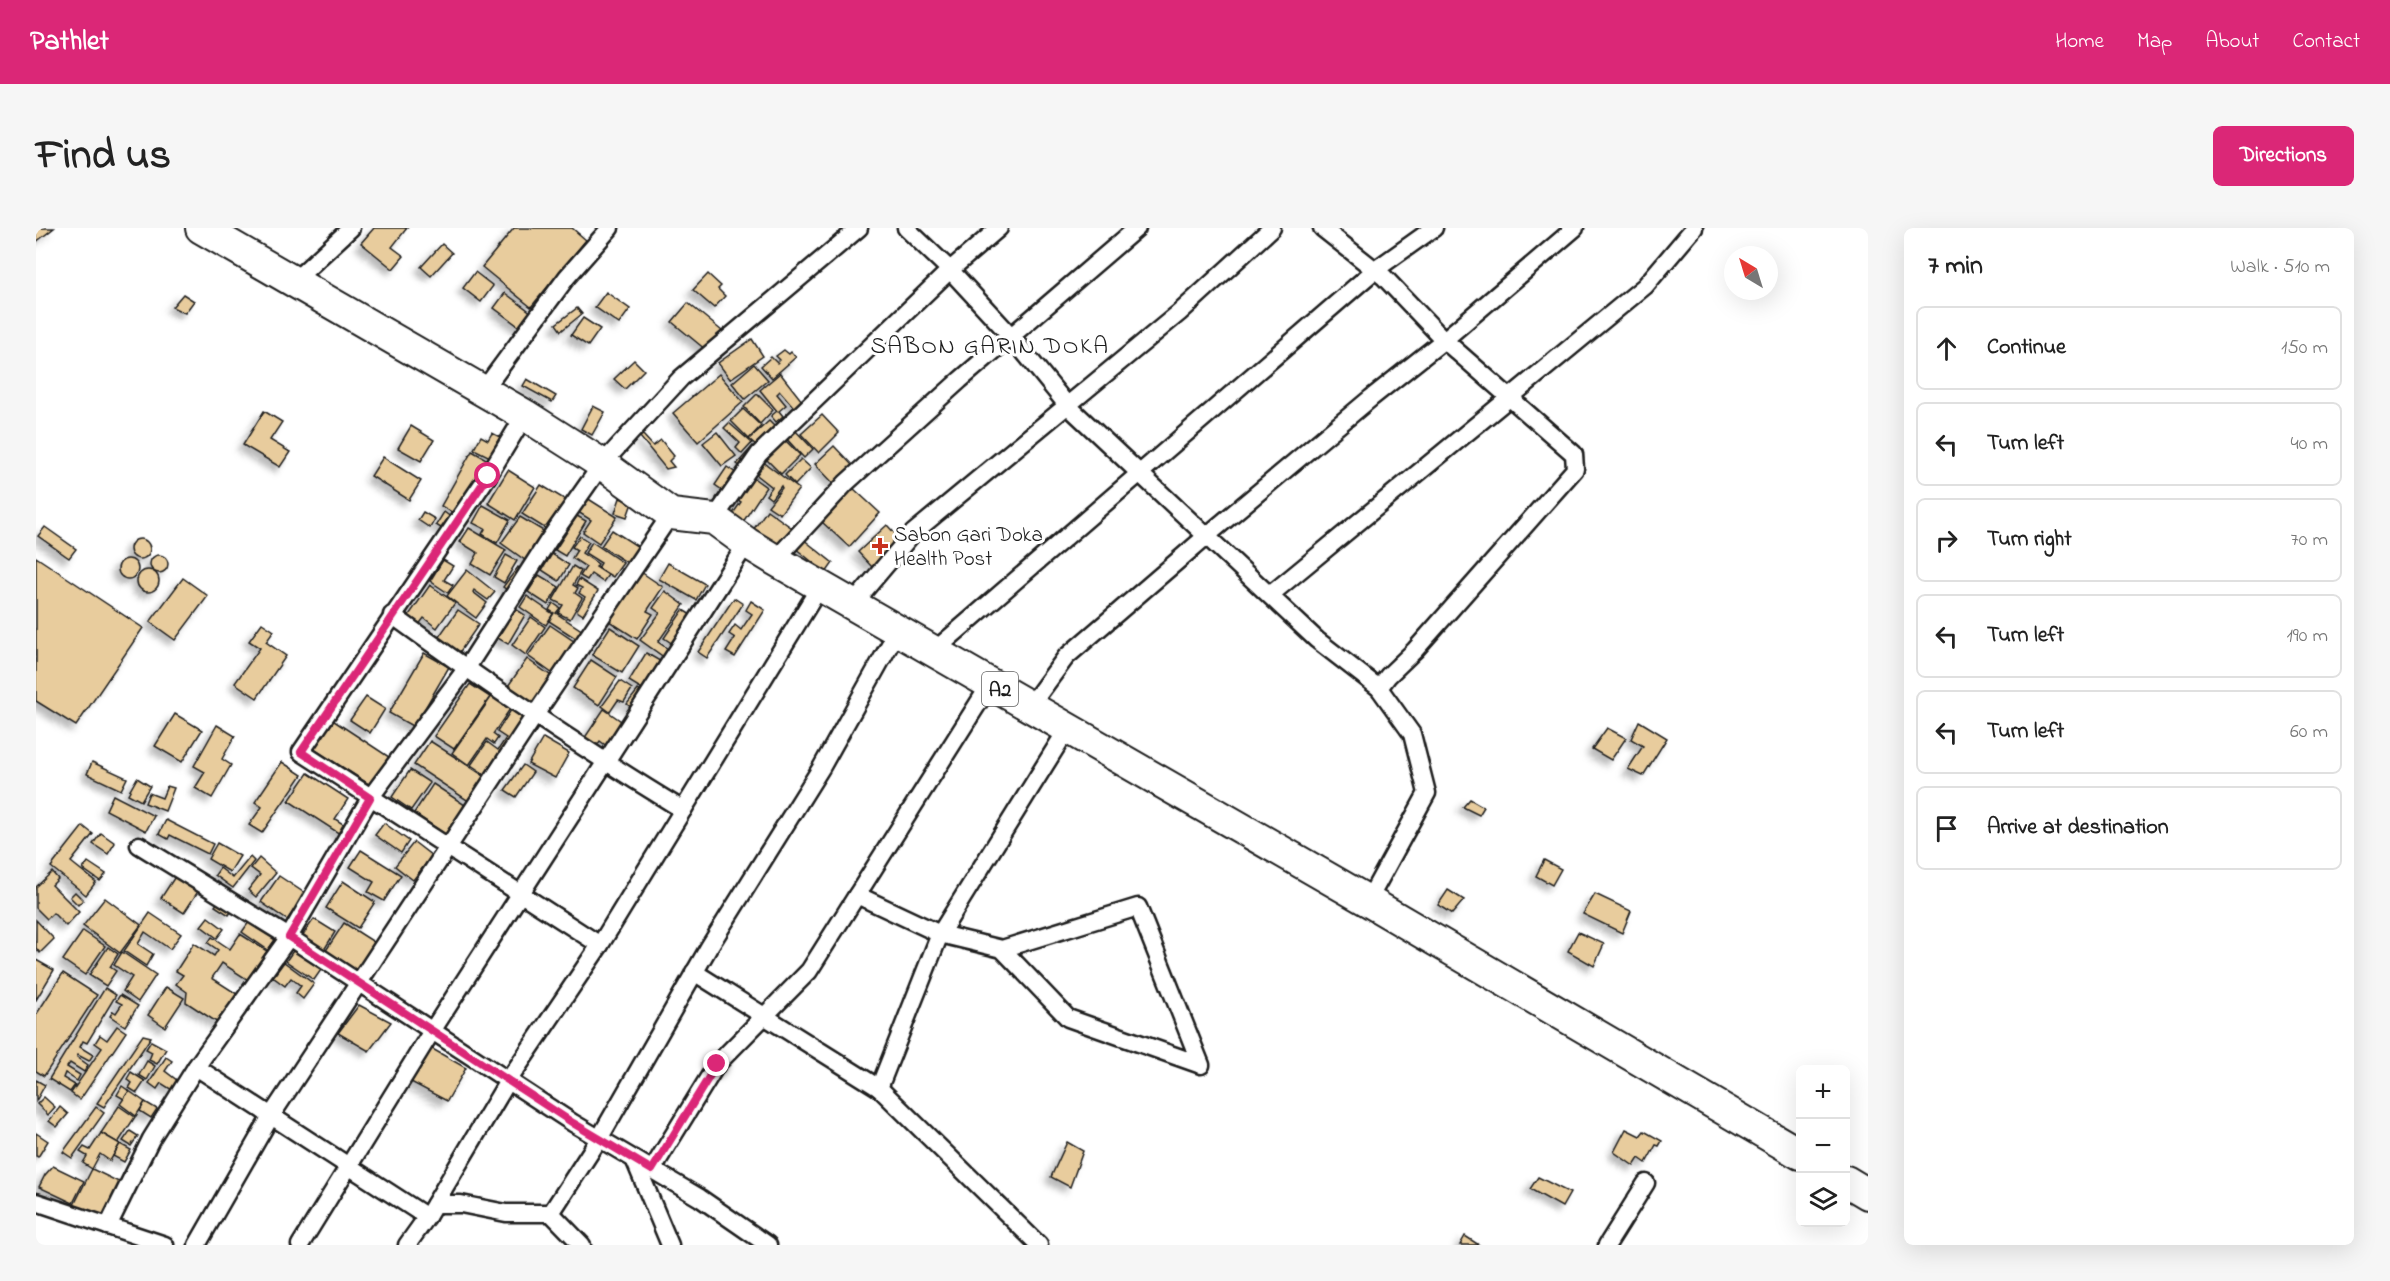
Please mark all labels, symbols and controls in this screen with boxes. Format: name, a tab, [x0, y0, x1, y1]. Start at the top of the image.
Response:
text: Pathlet	[30, 22, 109, 63]
text: Home	[2055, 27, 2104, 57]
text: Map	[2137, 27, 2172, 57]
text: About	[2205, 27, 2259, 57]
text: Contact	[2292, 27, 2360, 57]
text: Find us	[36, 126, 171, 187]
button: Directions	[2213, 126, 2354, 186]
north arrow	[1724, 246, 1778, 300]
text: 7 min	[1928, 248, 1983, 286]
text: Walk · 510 m	[2230, 253, 2330, 282]
district label: SABON GARIN DOKA	[870, 330, 1110, 365]
icon: ahead	[1930, 332, 1963, 365]
text: Continue	[1987, 332, 2066, 364]
text: 150 m	[2281, 334, 2328, 363]
icon: left	[1930, 428, 1963, 461]
text: Turn left	[1987, 428, 2064, 460]
text: 40 m	[2291, 430, 2328, 459]
route start	[474, 462, 500, 488]
place label: Sabon Gari Doka Health Post	[894, 521, 1043, 575]
icon: right	[1930, 524, 1963, 557]
text: Turn right	[1987, 524, 2072, 556]
text: 70 m	[2291, 526, 2328, 555]
marker: Sabon Gari Doka Health Post	[871, 537, 889, 555]
icon: left	[1930, 620, 1963, 653]
text: Turn left	[1987, 620, 2064, 652]
text: 190 m	[2286, 622, 2328, 651]
road number: A2	[982, 672, 1018, 706]
icon: left	[1930, 716, 1963, 749]
text: Turn left	[1987, 716, 2064, 748]
text: 60 m	[2290, 718, 2328, 747]
icon: arrive	[1930, 812, 1963, 845]
text: Arrive at destination	[1987, 812, 2169, 844]
route end	[703, 1050, 729, 1076]
map controls	[1796, 1065, 1850, 1227]
button: +	[1796, 1065, 1850, 1119]
button: −	[1796, 1119, 1850, 1173]
button: layers	[1796, 1173, 1850, 1227]

